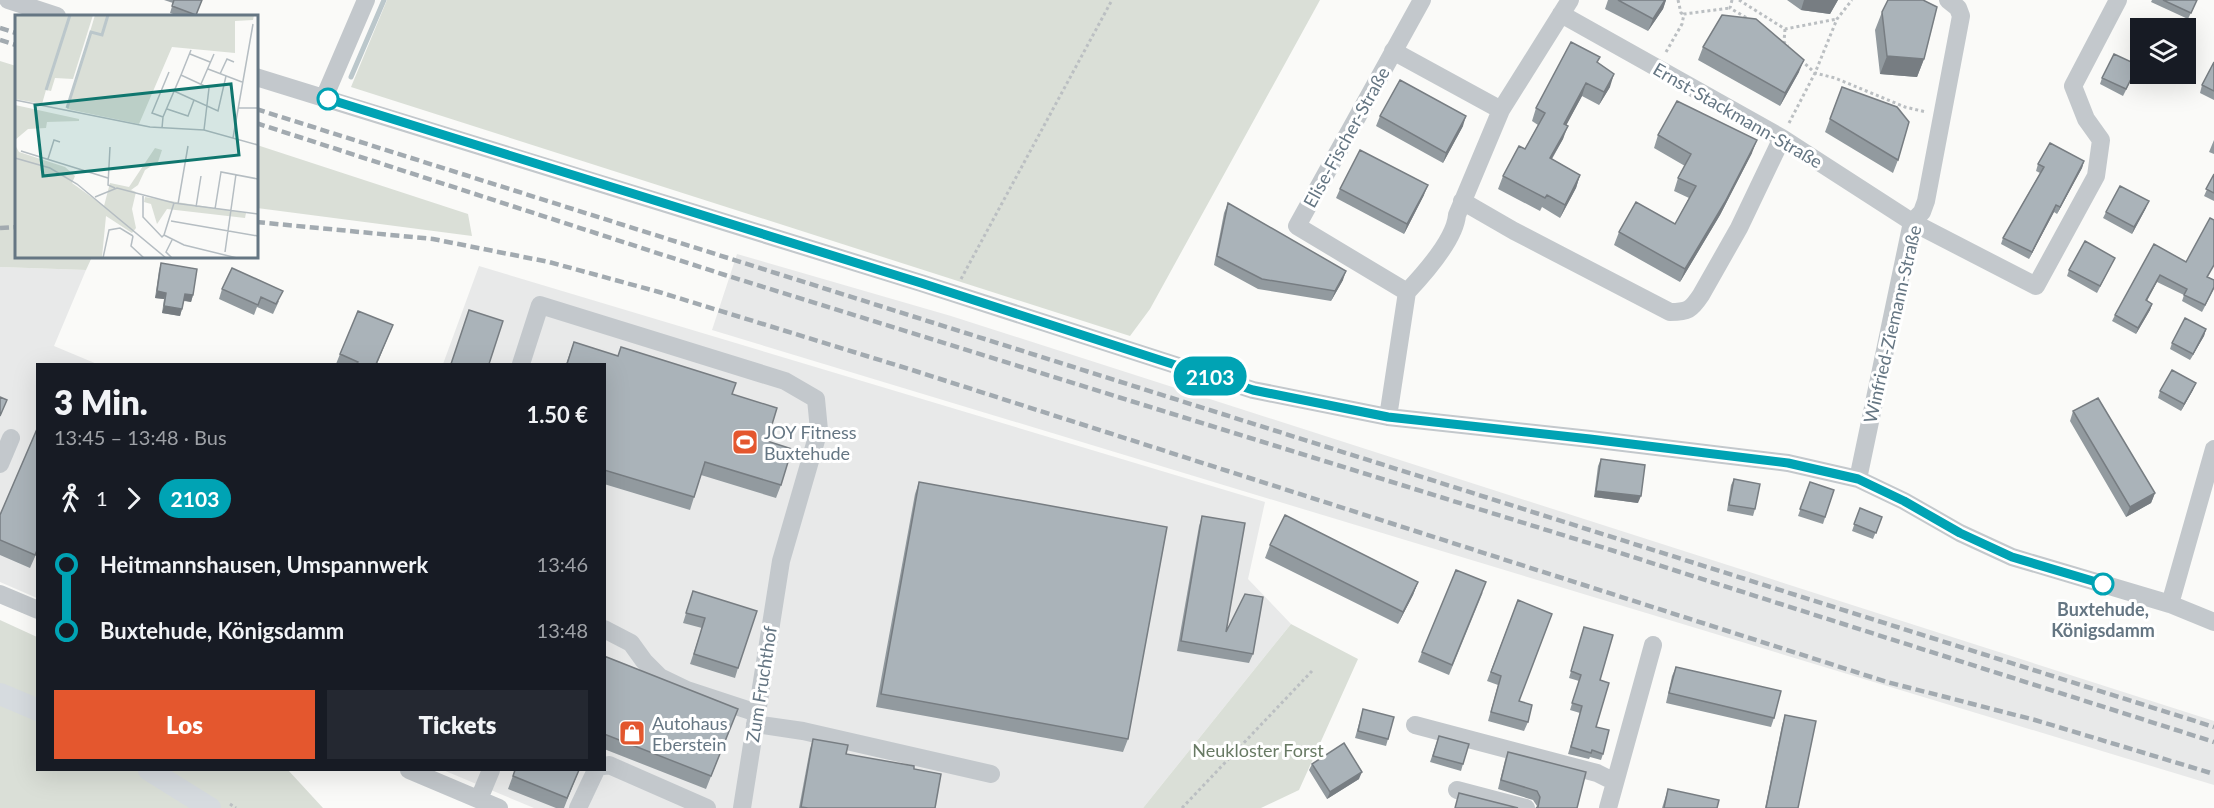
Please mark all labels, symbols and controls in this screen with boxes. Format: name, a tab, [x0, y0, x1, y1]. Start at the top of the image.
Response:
inset map	[15, 15, 258, 258]
map controls	[2130, 18, 2196, 84]
button: layers	[2130, 18, 2196, 84]
street label: Ernst-Stackmann-Straße	[1649, 58, 1827, 172]
street label: Elise-Fischer-Straße	[1298, 63, 1394, 211]
unlabelled marker	[317, 88, 339, 110]
street label: Winfried-Ziemann-Straße	[1859, 223, 1925, 425]
line badge: 2103	[1168, 356, 1252, 395]
text: 2103	[1186, 364, 1234, 389]
text: 3 Min.	[54, 382, 148, 422]
text: 1.50 €	[526, 401, 588, 428]
place label: JOY Fitness Buxtehude	[764, 421, 857, 464]
text: 13:45 – 13:48 · Bus	[54, 425, 227, 449]
sports icon: JOY Fitness Buxtehude	[730, 427, 760, 457]
icon: walk	[54, 482, 87, 515]
icon: forward	[117, 482, 150, 515]
text: 1	[96, 486, 108, 510]
text: 2103	[171, 486, 219, 511]
text: Heitmannshausen, Umspannwerk	[100, 551, 428, 578]
text: 13:46	[537, 552, 588, 576]
marker: Buxtehude, Königsdamm	[2092, 573, 2114, 595]
place label: Buxtehude, Königsdamm	[2051, 598, 2155, 641]
text: Buxtehude, Königsdamm	[100, 617, 344, 644]
text: 13:48	[537, 618, 588, 642]
street label: Zum Fruchthof	[741, 624, 781, 744]
button: Los	[54, 690, 315, 759]
button: Tickets	[327, 690, 588, 759]
place label: Autohaus Eberstein	[652, 712, 728, 755]
shop icon: Autohaus Eberstein	[617, 718, 647, 748]
park label: Neukloster Forst	[1192, 739, 1324, 761]

